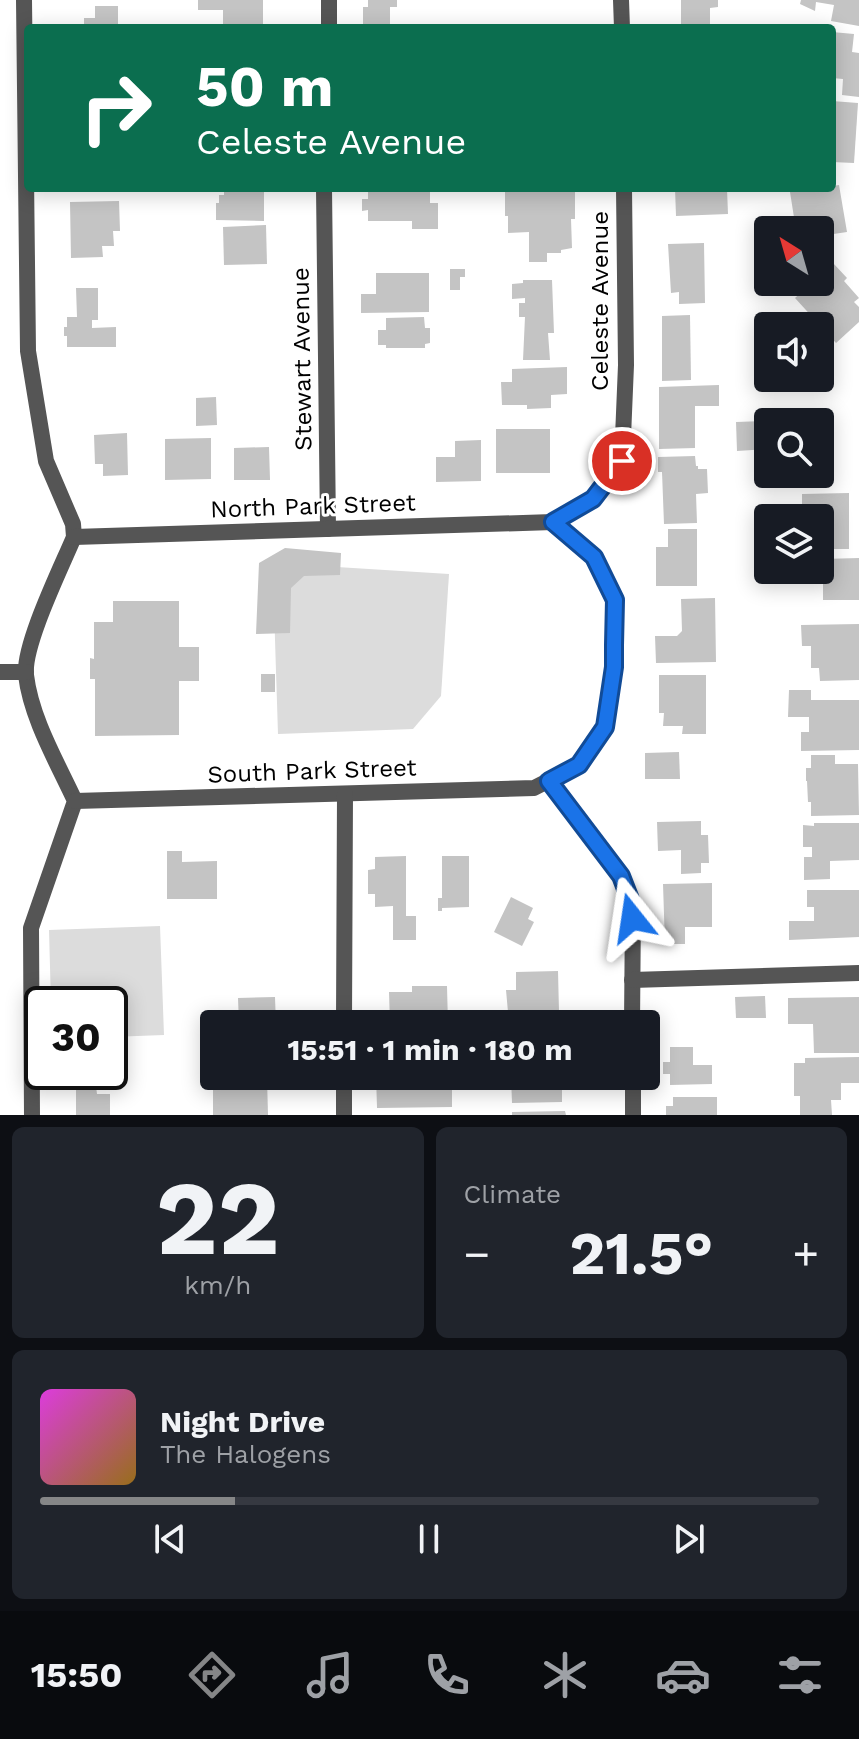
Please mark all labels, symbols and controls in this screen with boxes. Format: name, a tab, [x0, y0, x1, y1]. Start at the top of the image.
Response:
text: 50 m	[196, 54, 333, 120]
icon: right	[64, 56, 168, 160]
text: Celeste Avenue	[196, 121, 466, 163]
street label: Celeste Avenue	[586, 211, 614, 391]
north arrow	[754, 216, 834, 296]
map controls	[754, 216, 834, 584]
street label: Stewart Avenue	[286, 267, 318, 451]
button: sound	[754, 312, 834, 392]
button: search	[754, 408, 834, 488]
pin	[588, 427, 656, 495]
icon: arrive	[600, 439, 644, 483]
street label: North Park Street	[210, 488, 416, 524]
button: layers	[754, 504, 834, 584]
street label: South Park Street	[207, 753, 417, 789]
position arrow	[590, 876, 674, 960]
speed limit sign: 30	[24, 986, 128, 1090]
text: 15:51 · 1 min · 180 m	[287, 1032, 573, 1067]
text: 22	[156, 1157, 280, 1279]
text: Climate	[464, 1179, 561, 1209]
text: 21.5°	[569, 1218, 713, 1289]
text: −	[464, 1228, 490, 1280]
text: +	[792, 1228, 819, 1280]
text: km/h	[184, 1270, 251, 1300]
text: Night Drive	[160, 1404, 325, 1439]
text: The Halogens	[160, 1439, 331, 1469]
icon: previous	[148, 1517, 192, 1561]
icon: pause	[407, 1517, 451, 1561]
icon: next	[667, 1517, 711, 1561]
icon: directions	[184, 1647, 240, 1703]
icon: music	[302, 1647, 358, 1703]
icon: phone	[419, 1647, 475, 1703]
icon: climate	[537, 1647, 593, 1703]
icon: car	[655, 1647, 711, 1703]
icon: filters	[772, 1647, 828, 1703]
text: 15:50	[31, 1654, 122, 1696]

